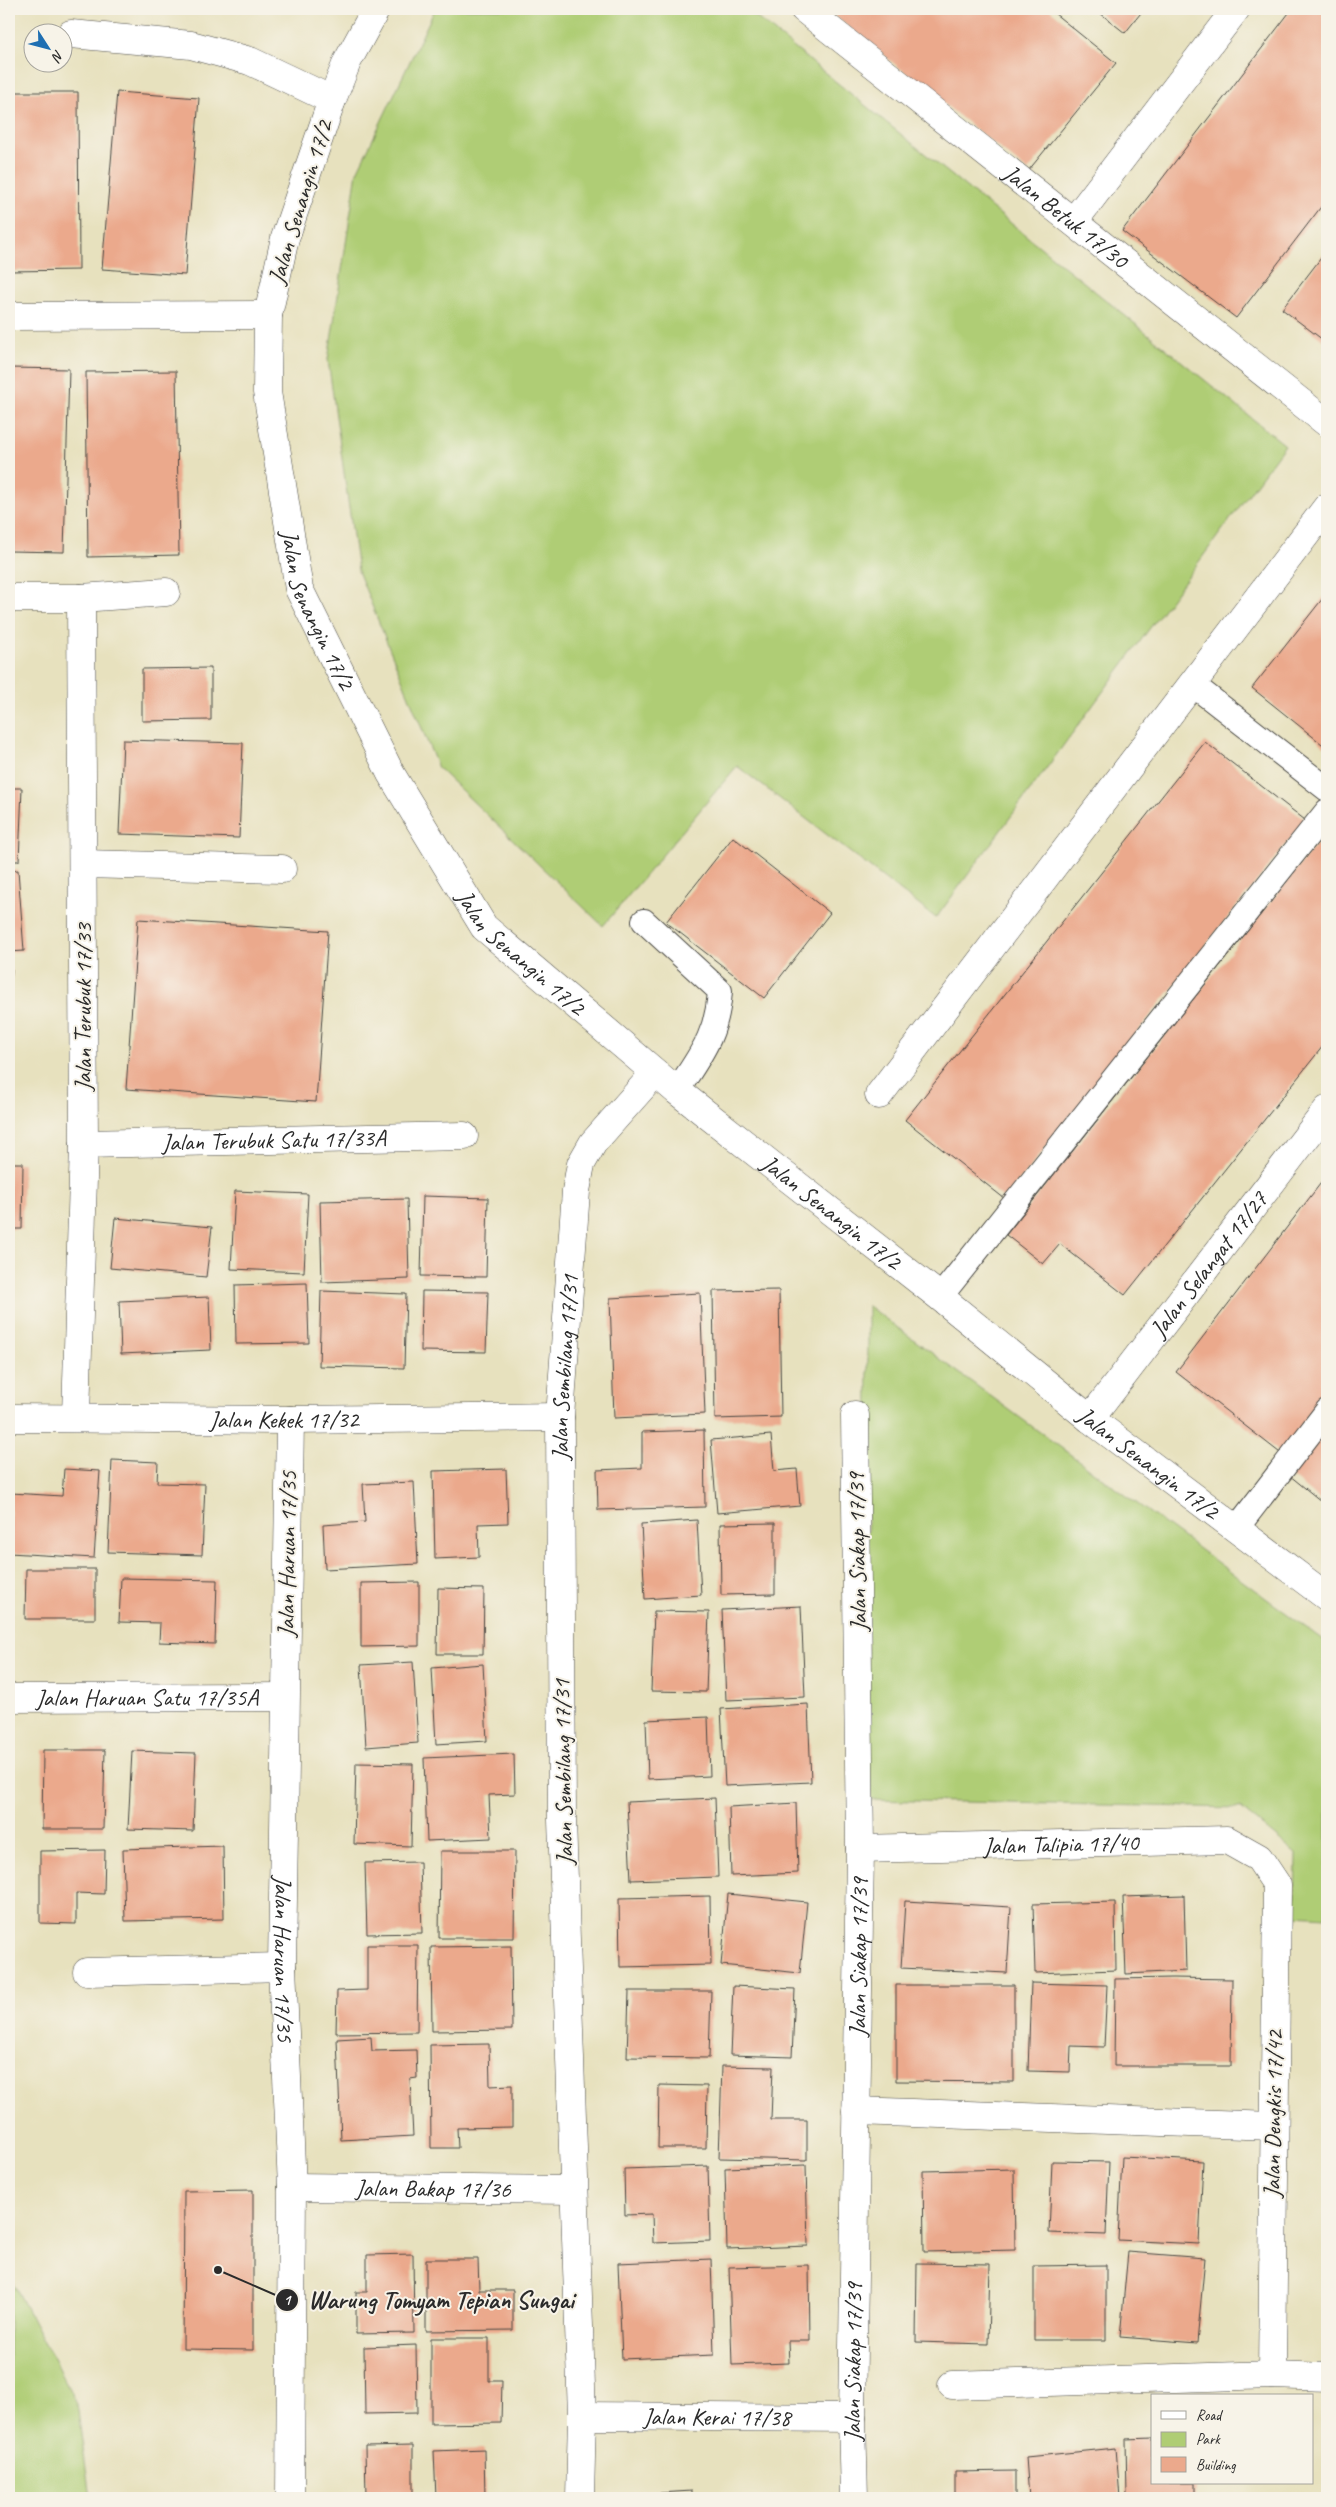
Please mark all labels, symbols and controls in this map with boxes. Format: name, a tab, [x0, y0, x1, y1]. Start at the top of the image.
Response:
north arrow	[22, 22, 72, 72]
text: N	[47, 47, 68, 66]
street label: Jalan Senangin 17/2	[261, 115, 340, 288]
street label: Jalan Betuk 17/30	[997, 157, 1136, 276]
street label: Jalan Senangin 17/2	[275, 527, 363, 696]
street label: Jalan Senangin 17/2	[449, 883, 593, 1023]
street label: Jalan Terubuk 17/33	[68, 921, 98, 1092]
street label: Jalan Terubuk Satu 17/33A	[161, 1123, 387, 1157]
street label: Jalan Senangin 17/2	[755, 1148, 909, 1278]
street label: Jalan Selangat 17/27	[1143, 1184, 1275, 1344]
street label: Jalan Sembilang 17/31	[545, 1273, 585, 1461]
street label: Jalan Senangin 17/2	[1071, 1399, 1227, 1527]
street label: Jalan Kekek 17/32	[208, 1404, 361, 1435]
street label: Jalan Haruan 17/35	[271, 1469, 303, 1638]
street label: Jalan Siakap 17/39	[841, 1470, 873, 1633]
street label: Jalan Sembilang 17/31	[546, 1678, 580, 1866]
street label: Jalan Haruan Satu 17/35A	[35, 1682, 259, 1713]
street label: Jalan Talipia 17/40	[982, 1827, 1141, 1861]
street label: Jalan Haruan 17/35	[267, 1875, 300, 2044]
street label: Jalan Siakap 17/39	[842, 1875, 875, 2038]
street label: Jalan Dengkis 17/42	[1257, 2028, 1289, 2199]
street label: Jalan Bakap 17/36	[354, 2173, 512, 2204]
callout: Warung Tomyam Tepian Sungai	[274, 2280, 582, 2320]
street label: Jalan Siakap 17/39	[837, 2280, 869, 2443]
text: Warung Tomyam Tepian Sungai	[308, 2284, 577, 2316]
text: 1	[284, 2291, 293, 2310]
legend	[1151, 2394, 1314, 2484]
street label: Jalan Kerai 17/38	[642, 2401, 793, 2433]
text: Road	[1196, 2406, 1223, 2425]
text: Park	[1196, 2430, 1221, 2449]
text: Building	[1196, 2456, 1236, 2475]

